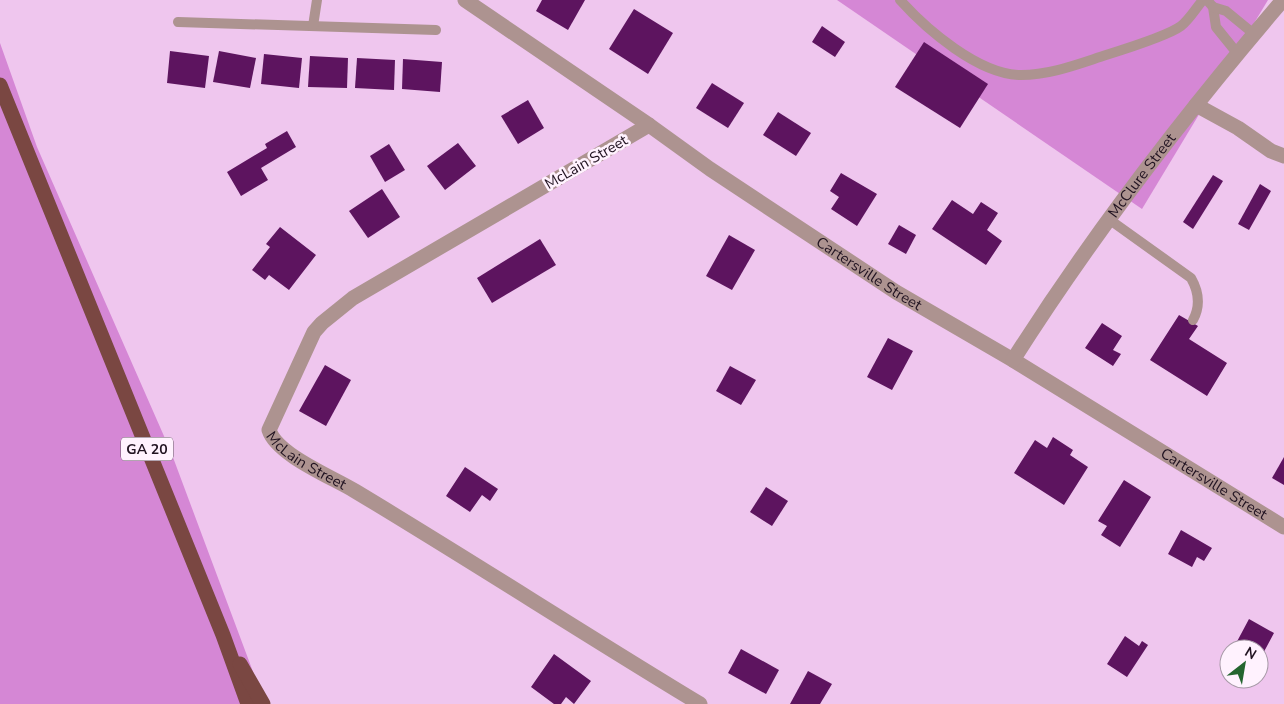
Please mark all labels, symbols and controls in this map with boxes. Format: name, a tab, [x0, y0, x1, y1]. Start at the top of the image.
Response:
street label: McClure Street	[1103, 129, 1181, 222]
street label: McLain Street	[541, 130, 632, 194]
street label: Cartersville Street	[812, 232, 926, 315]
street label: McLain Street	[262, 427, 351, 495]
road number: GA 20	[121, 438, 173, 460]
street label: Cartersville Street	[1157, 443, 1272, 525]
north arrow	[1219, 639, 1269, 689]
text: N	[1241, 642, 1260, 664]

